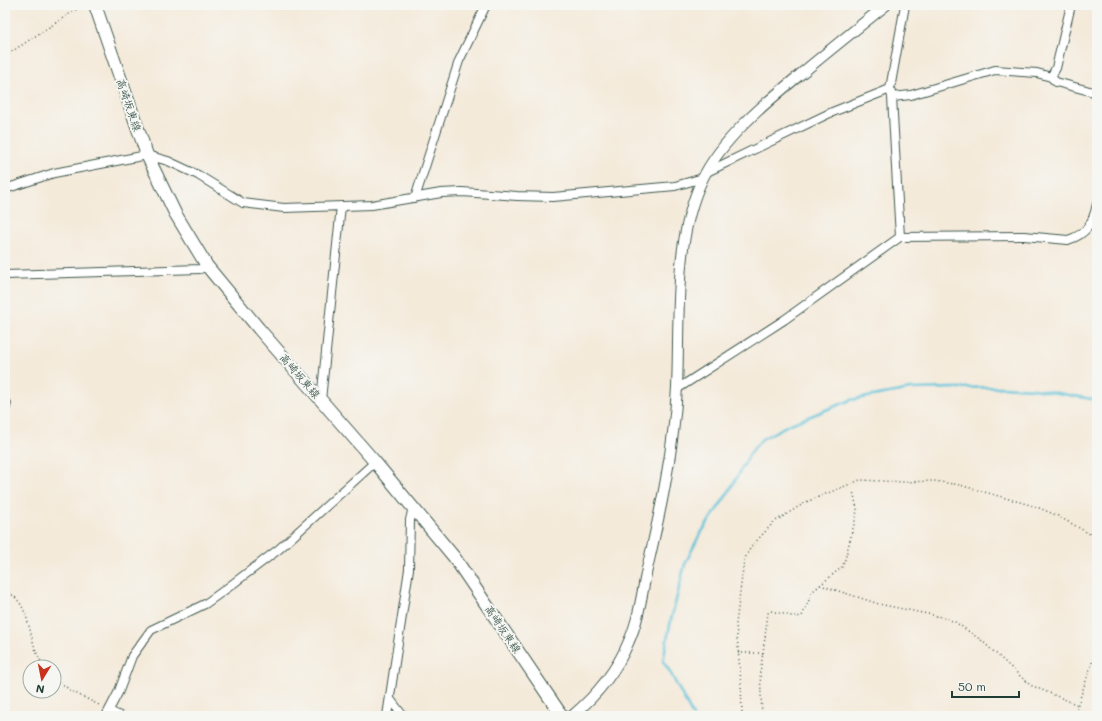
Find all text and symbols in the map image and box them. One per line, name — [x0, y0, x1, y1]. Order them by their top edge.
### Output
street label: 高崎坂東線 — [113, 76, 146, 133]
street label: 高崎坂東線 — [277, 350, 324, 401]
street label: 高崎坂東線 — [482, 602, 525, 656]
north arrow — [22, 659, 62, 699]
scale bar — [952, 673, 1019, 699]
text: 50 m — [958, 678, 986, 694]
text: N — [35, 681, 46, 697]

